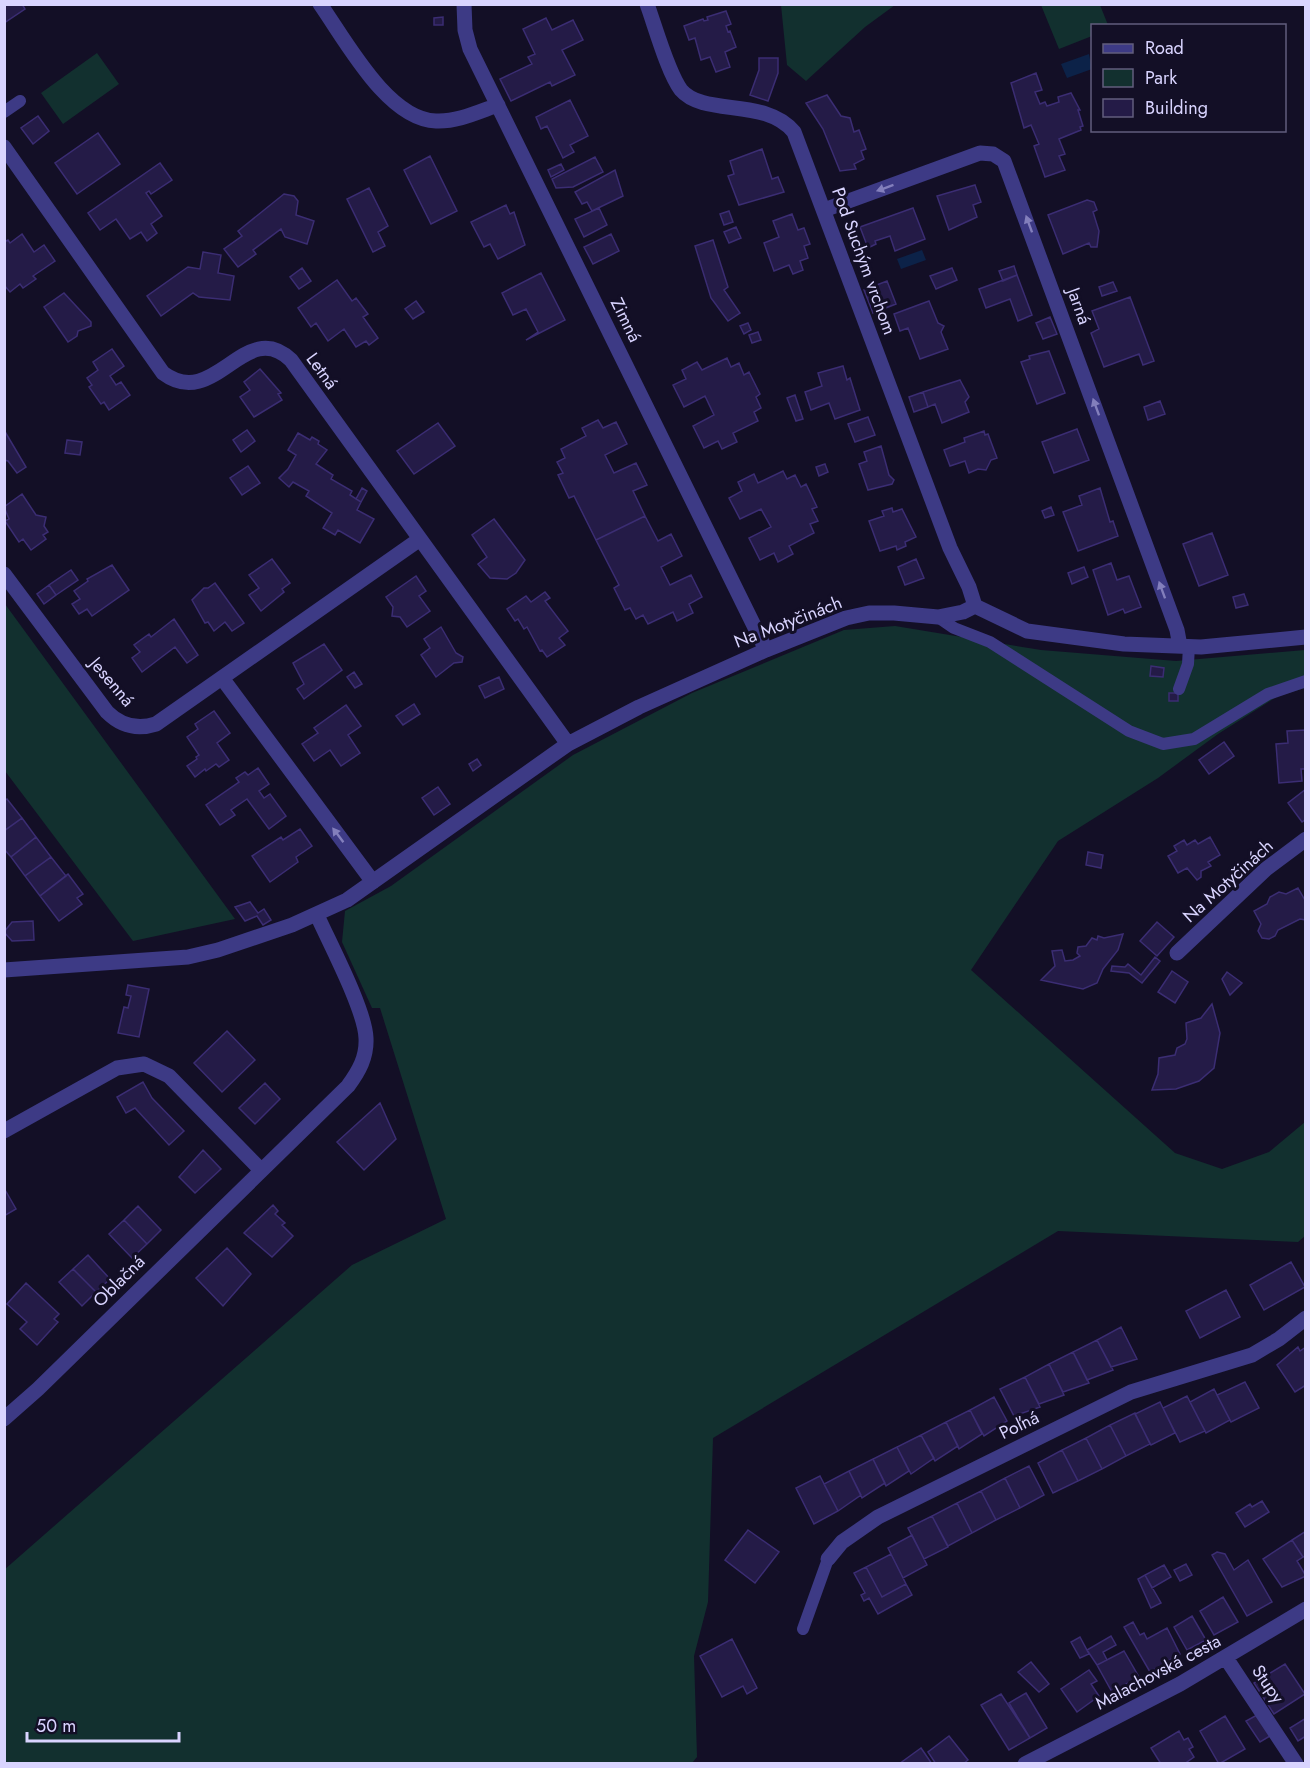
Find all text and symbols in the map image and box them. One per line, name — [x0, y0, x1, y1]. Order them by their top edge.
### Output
legend — [1091, 24, 1286, 132]
text: Road — [1145, 35, 1184, 61]
text: Park — [1145, 65, 1177, 91]
text: Building — [1145, 95, 1208, 121]
one-way arrow — [875, 183, 893, 193]
street label: Pod Suchým vrchom — [825, 184, 903, 338]
one-way arrow — [1023, 215, 1033, 233]
street label: Jarná — [1060, 282, 1098, 328]
street label: Zimná — [604, 293, 648, 347]
street label: Letná — [300, 347, 344, 395]
one-way arrow — [1090, 398, 1100, 416]
one-way arrow — [1157, 581, 1167, 599]
street label: Na Motyčinách — [730, 589, 846, 655]
street label: Jesenná — [82, 650, 141, 712]
one-way arrow — [332, 827, 344, 843]
street label: Na Motyčinách — [1177, 833, 1279, 929]
street label: Oblačná — [87, 1249, 151, 1313]
street label: Poľná — [995, 1404, 1043, 1446]
street label: Malachovská cesta — [1091, 1628, 1225, 1716]
street label: Stupy — [1245, 1660, 1291, 1709]
scale bar — [27, 1705, 178, 1743]
text: 50 m — [36, 1713, 76, 1739]

